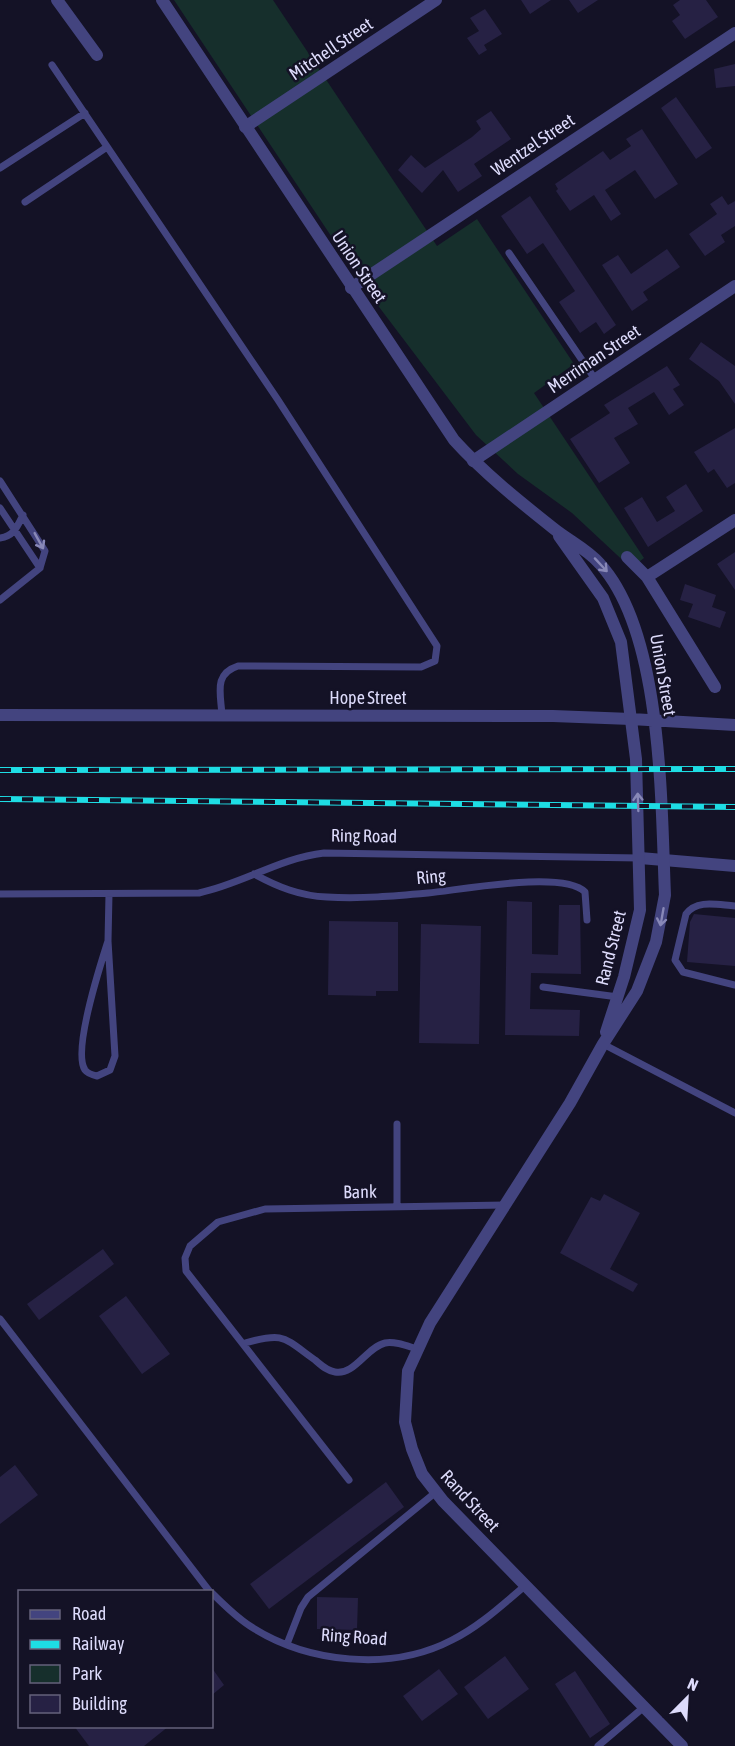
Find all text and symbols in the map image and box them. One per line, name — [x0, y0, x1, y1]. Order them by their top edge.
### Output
street label: Mitchell Street — [285, 13, 376, 84]
street label: Wentzel Street — [487, 109, 578, 180]
street label: Union Street — [328, 227, 391, 307]
street label: Merriman Street — [543, 320, 644, 397]
one-way arrow — [33, 532, 45, 549]
one-way arrow — [594, 558, 608, 573]
street label: Union Street — [646, 632, 681, 717]
street label: Hope Street — [329, 687, 407, 708]
one-way arrow — [632, 793, 643, 812]
street label: Ring Road — [331, 824, 397, 847]
street label: Ring — [415, 865, 447, 888]
one-way arrow — [656, 906, 667, 926]
street label: Rand Street — [591, 908, 630, 988]
street label: Bank — [343, 1181, 377, 1202]
street label: Rand Street — [437, 1465, 504, 1536]
legend — [18, 1590, 213, 1728]
text: Road — [72, 1603, 106, 1624]
street label: Ring Road — [320, 1624, 388, 1649]
text: Railway — [72, 1633, 124, 1654]
text: Park — [72, 1663, 102, 1684]
north arrow — [657, 1668, 717, 1728]
text: N — [685, 1674, 701, 1694]
text: Building — [72, 1693, 127, 1714]

